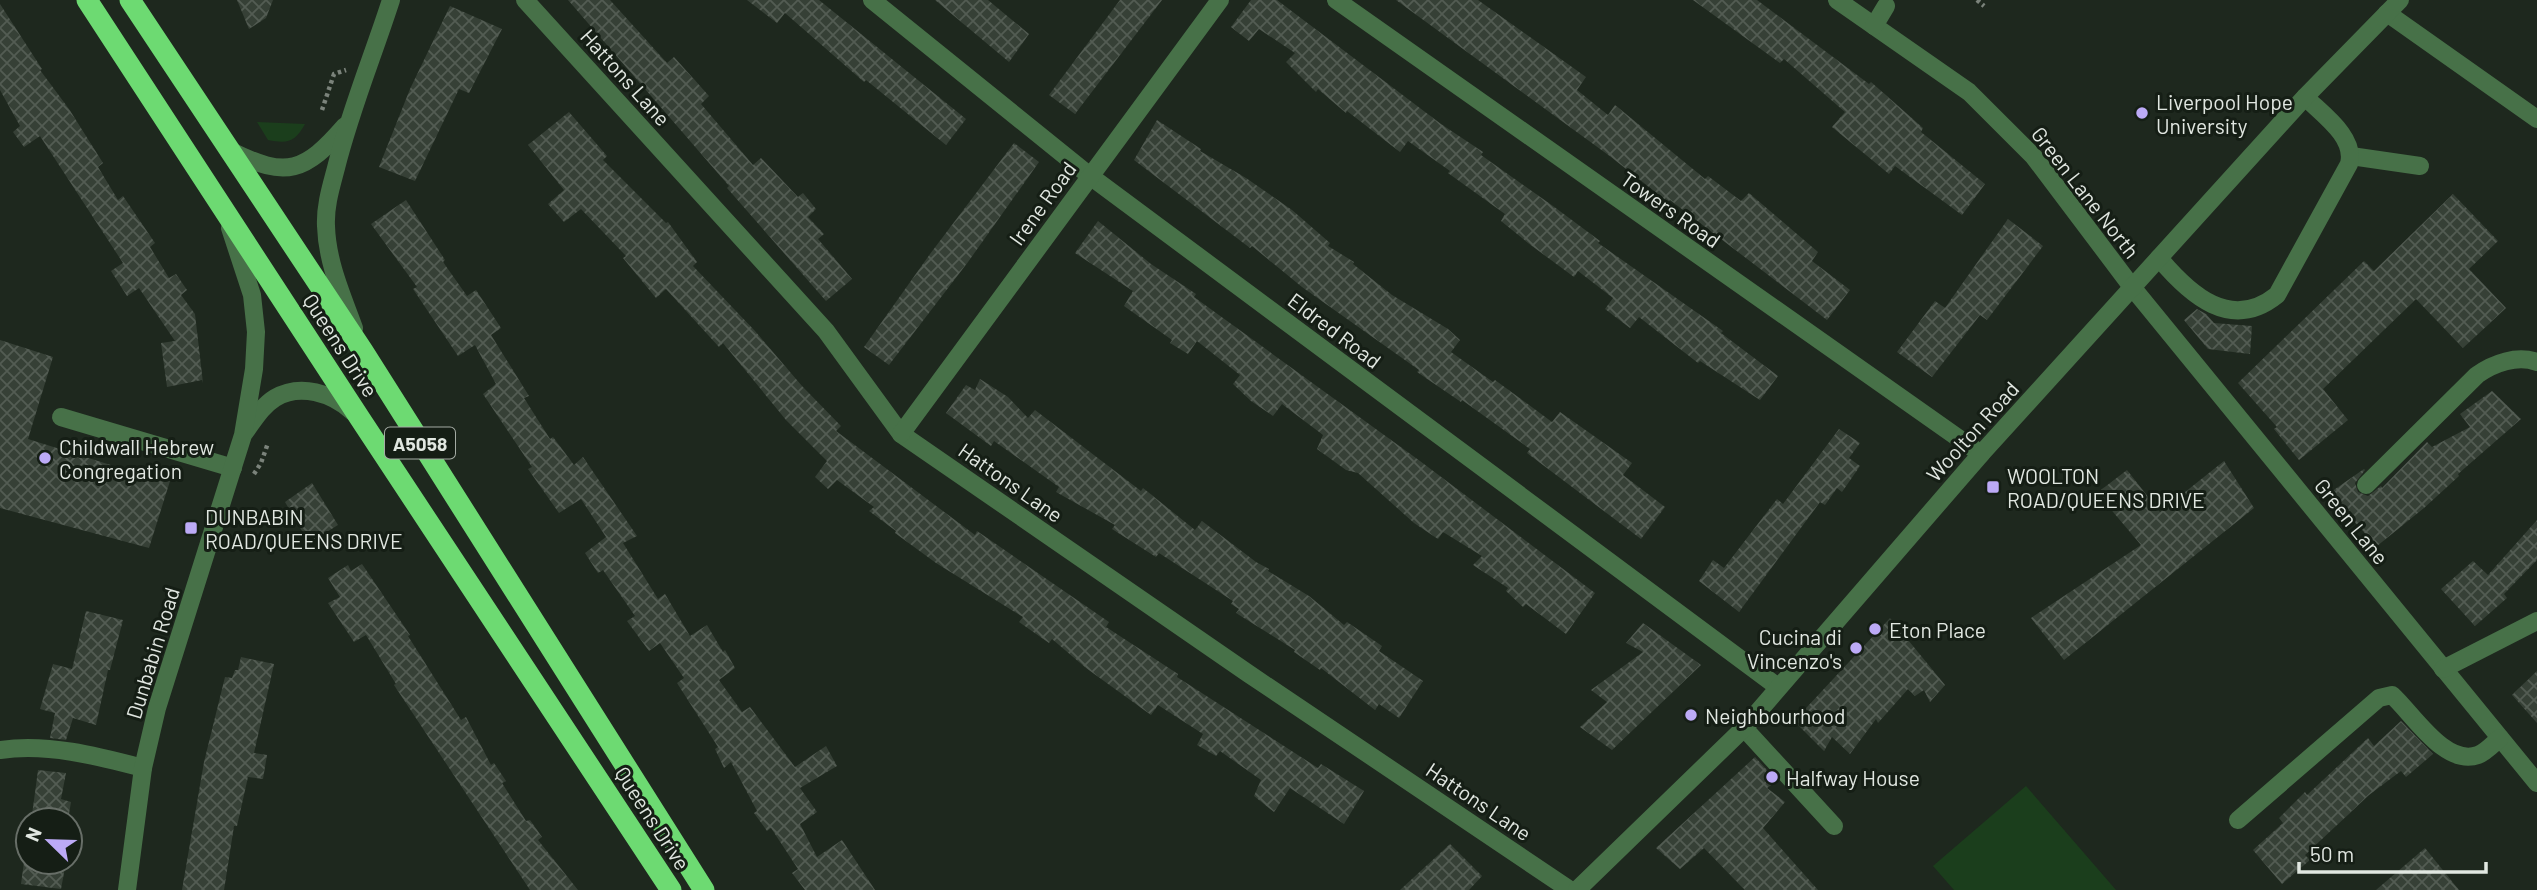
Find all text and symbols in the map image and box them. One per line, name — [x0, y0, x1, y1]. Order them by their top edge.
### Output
street label: Hattons Lane — [576, 24, 676, 130]
place label: Liverpool Hope University — [2156, 89, 2293, 138]
marker: Liverpool Hope University — [2134, 105, 2150, 121]
street label: Green Lane North — [2027, 121, 2145, 263]
street label: Irene Road — [1003, 156, 1081, 250]
street label: Towers Road — [1616, 166, 1726, 252]
street label: Eldred Road — [1284, 287, 1386, 373]
street label: Queens Drive — [298, 289, 384, 401]
street label: Woolton Road — [1921, 376, 2023, 486]
road number: A5058 — [385, 428, 455, 458]
place label: Childwall Hebrew Congregation — [59, 434, 214, 483]
street label: Hattons Lane — [954, 437, 1068, 527]
marker: Childwall Hebrew Congregation — [37, 450, 53, 466]
place label: WOOLTON ROAD/QUEENS DRIVE — [2007, 463, 2205, 512]
street label: Green Lane — [2310, 473, 2394, 569]
marker: WOOLTON ROAD/QUEENS DRIVE — [1985, 479, 2001, 495]
place label: DUNBABIN ROAD/QUEENS DRIVE — [205, 504, 403, 553]
marker: DUNBABIN ROAD/QUEENS DRIVE — [183, 520, 199, 536]
street label: Dunbabin Road — [120, 584, 184, 722]
place label: Eton Place — [1889, 617, 1986, 642]
marker: Eton Place — [1867, 621, 1883, 637]
place label: Cucina di Vincenzo's — [1747, 624, 1842, 673]
marker: Cucina di Vincenzo's — [1848, 640, 1864, 656]
place label: Neighbourhood — [1705, 703, 1845, 728]
marker: Neighbourhood — [1683, 707, 1699, 723]
street label: Hattons Lane — [1422, 757, 1536, 845]
street label: Queens Drive — [610, 762, 696, 874]
place label: Halfway House — [1786, 765, 1920, 790]
marker: Halfway House — [1764, 769, 1780, 785]
north arrow — [14, 806, 84, 876]
text: N — [20, 824, 46, 844]
scale bar — [2299, 830, 2486, 874]
text: 50 m — [2310, 841, 2354, 866]

